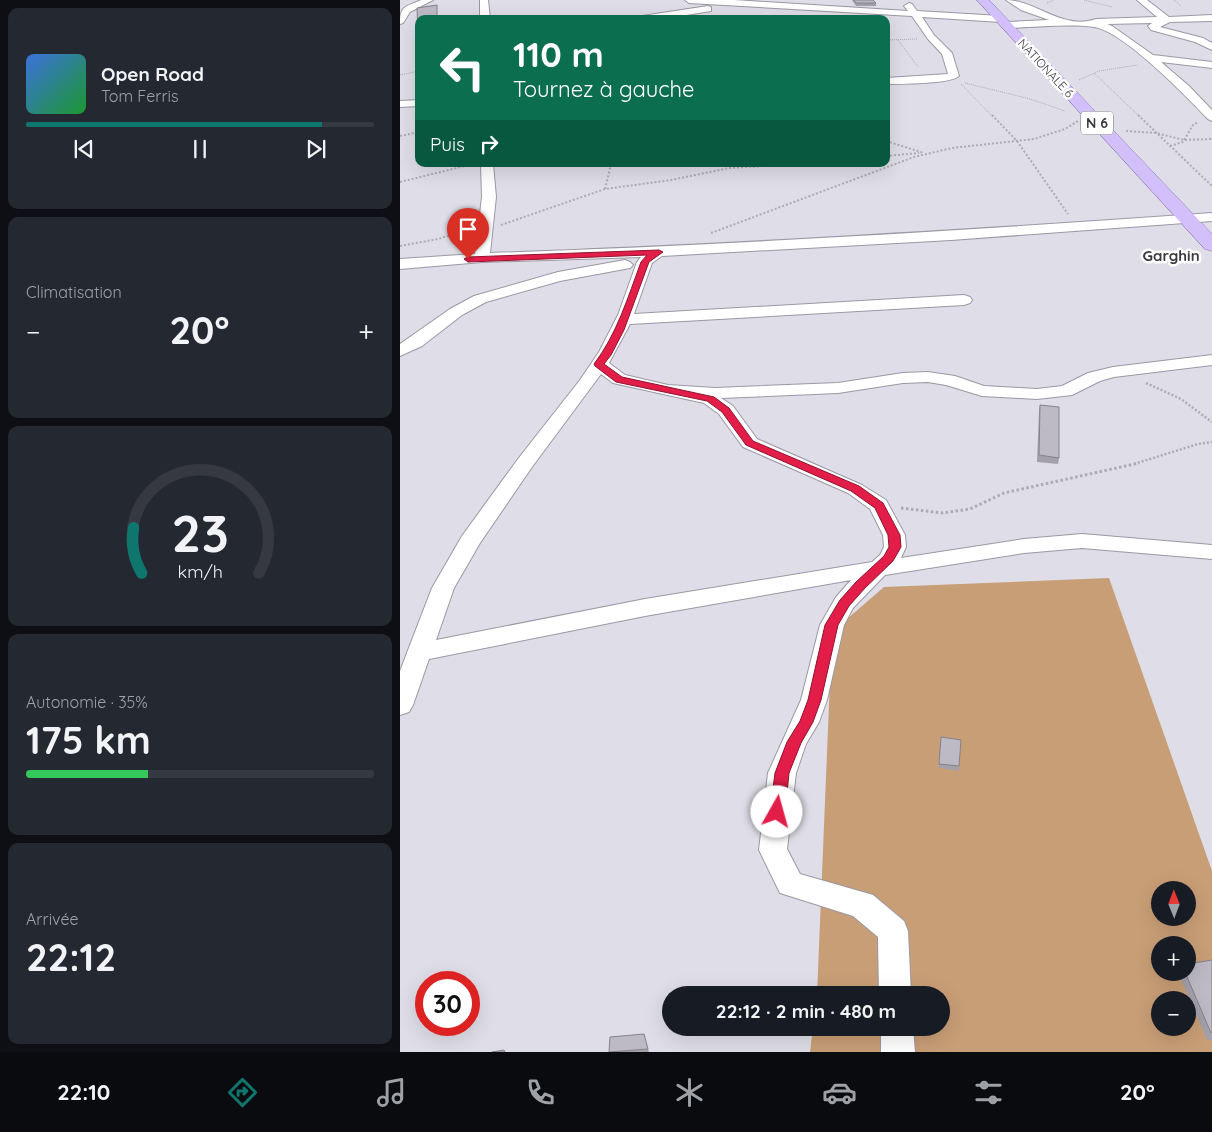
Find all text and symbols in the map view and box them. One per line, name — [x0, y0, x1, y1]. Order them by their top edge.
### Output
text: 110 m — [513, 32, 604, 76]
icon: left — [430, 35, 495, 100]
street label: NATIONALE 6 — [1015, 36, 1077, 101]
text: Open Road — [101, 62, 204, 86]
text: Tournez à gauche — [513, 75, 695, 103]
text: Tom Ferris — [101, 86, 178, 106]
road number: N 6 — [1081, 112, 1113, 134]
icon: right — [475, 130, 503, 158]
text: Puis — [430, 132, 465, 156]
icon: previous — [70, 135, 98, 163]
icon: pause — [186, 135, 214, 163]
icon: next — [302, 135, 330, 163]
pin — [447, 208, 489, 259]
icon: arrive — [454, 215, 482, 243]
district label: Garghin — [1142, 246, 1200, 265]
text: Climatisation — [26, 282, 122, 302]
text: 20° — [169, 306, 229, 354]
text: − — [26, 314, 41, 349]
text: + — [358, 314, 374, 349]
text: 23 — [171, 500, 229, 565]
text: km/h — [177, 560, 223, 582]
text: Autonomie · 35% — [26, 692, 148, 712]
text: 175 km — [26, 716, 151, 764]
position arrow — [750, 785, 802, 837]
north arrow — [1151, 881, 1196, 926]
map controls — [1151, 881, 1196, 1036]
text: Arrivée — [26, 909, 79, 929]
text: 22:12 — [26, 933, 116, 981]
button: + — [1151, 936, 1196, 981]
speed limit sign: 30 — [415, 971, 480, 1036]
button: − — [1151, 991, 1196, 1036]
text: 22:12 · 2 min · 480 m — [716, 999, 896, 1023]
icon: directions — [225, 1075, 260, 1110]
icon: music — [374, 1075, 409, 1110]
icon: phone — [523, 1075, 558, 1110]
icon: climate — [672, 1075, 707, 1110]
icon: car — [822, 1075, 857, 1110]
icon: filters — [971, 1075, 1006, 1110]
text: 22:10 — [57, 1078, 110, 1106]
text: 20° — [1120, 1078, 1155, 1106]

